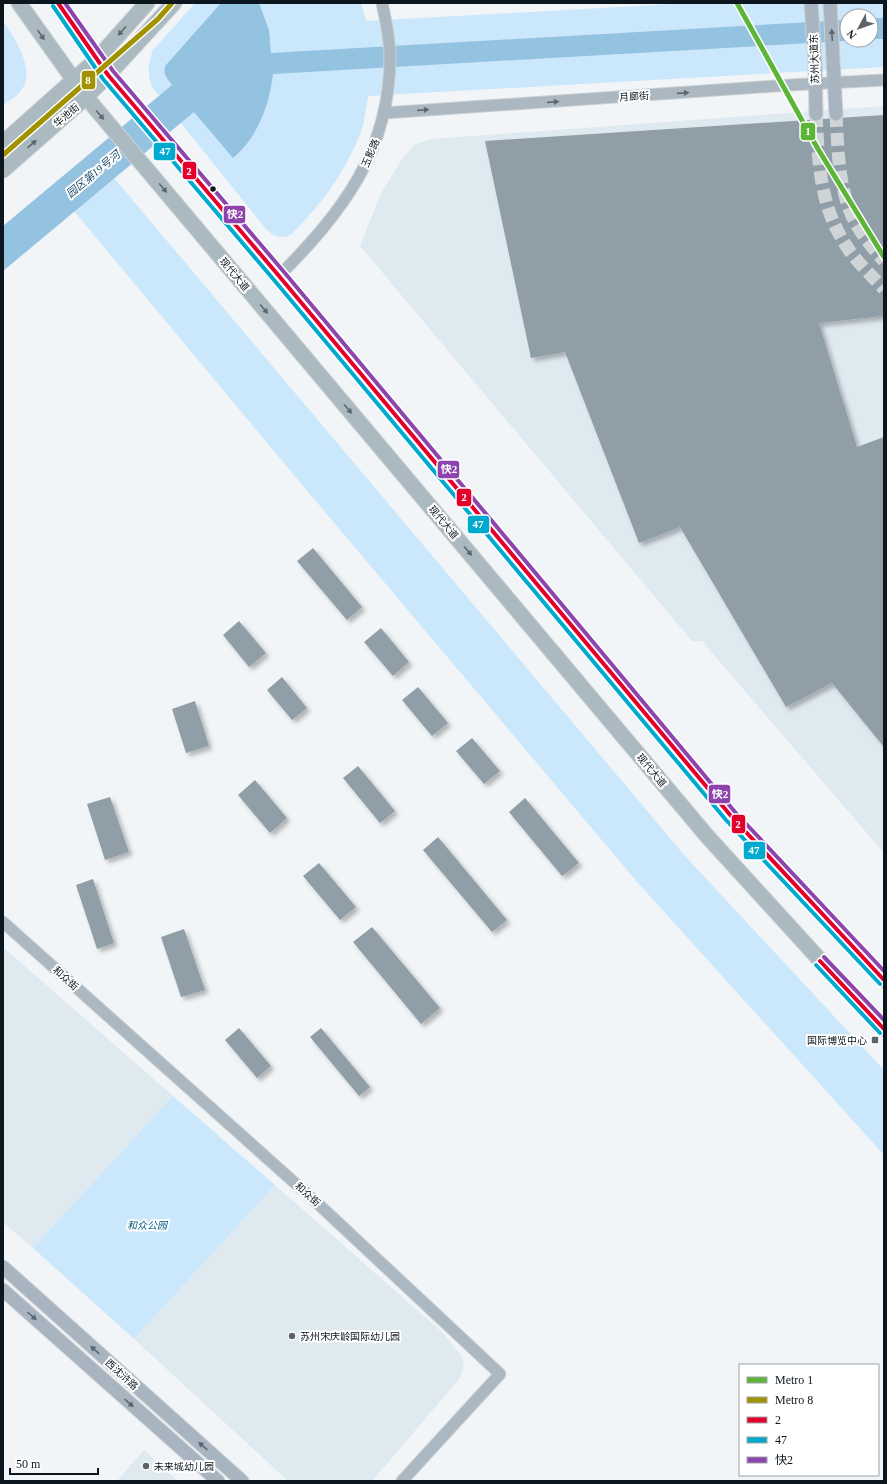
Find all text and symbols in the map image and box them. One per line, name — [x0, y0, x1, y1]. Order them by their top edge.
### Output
north arrow — [839, 8, 879, 48]
one-way arrow — [118, 26, 127, 36]
text: N — [844, 28, 859, 41]
one-way arrow — [828, 29, 835, 41]
one-way arrow — [37, 30, 45, 40]
street label: 苏州大道东 — [808, 34, 821, 84]
line badge: 8 — [81, 70, 96, 90]
text: 8 — [85, 74, 91, 86]
one-way arrow — [677, 89, 689, 96]
street label: 月廊街 — [619, 90, 649, 103]
one-way arrow — [547, 98, 559, 105]
street label: 华池街 — [51, 101, 81, 129]
one-way arrow — [417, 107, 429, 114]
one-way arrow — [96, 109, 105, 120]
line badge: 1 — [800, 122, 816, 141]
text: 1 — [805, 125, 811, 137]
street label: 玉影路 — [360, 137, 381, 169]
one-way arrow — [27, 140, 38, 149]
line badge: 47 — [153, 142, 176, 161]
text: 47 — [160, 145, 171, 157]
water label: 园区第19号河 — [64, 147, 124, 200]
line badge: 2 — [182, 161, 197, 180]
text: 2 — [186, 165, 192, 177]
one-way arrow — [158, 183, 167, 194]
unlabelled marker — [208, 184, 218, 194]
line badge: 快2 — [223, 205, 246, 224]
text: 快2 — [227, 208, 244, 220]
street label: 现代大道 — [218, 255, 252, 293]
one-way arrow — [260, 304, 269, 314]
one-way arrow — [343, 403, 352, 414]
line badge: 快2 — [437, 460, 460, 479]
text: 快2 — [441, 463, 458, 475]
line badge: 2 — [456, 488, 472, 507]
text: 2 — [461, 491, 467, 503]
street label: 现代大道 — [427, 503, 461, 541]
line badge: 47 — [467, 515, 490, 534]
text: 47 — [473, 518, 484, 530]
one-way arrow — [463, 546, 472, 556]
street label: 现代大道 — [635, 751, 669, 789]
line badge: 快2 — [708, 784, 731, 804]
text: 快2 — [712, 788, 729, 800]
line badge: 2 — [731, 814, 746, 834]
text: 2 — [735, 818, 741, 830]
line badge: 47 — [743, 841, 766, 860]
text: 47 — [749, 844, 760, 856]
street label: 和众街 — [51, 964, 80, 992]
place label: 国际博览中心 — [807, 1035, 867, 1046]
marker: 国际博览中心 — [870, 1035, 880, 1045]
street label: 和众街 — [293, 1180, 322, 1208]
park label: 和众公园 — [127, 1220, 169, 1231]
one-way arrow — [27, 1311, 37, 1320]
marker: 苏州宋庆龄国际幼儿园 — [287, 1331, 297, 1341]
place label: 苏州宋庆龄国际幼儿园 — [300, 1331, 400, 1342]
one-way arrow — [90, 1345, 101, 1354]
street label: 西沈浒路 — [103, 1357, 140, 1392]
legend — [739, 1364, 879, 1476]
text: Metro 1 — [775, 1373, 813, 1387]
text: Metro 8 — [775, 1393, 813, 1407]
one-way arrow — [123, 1398, 134, 1407]
text: 2 — [775, 1413, 781, 1427]
text: 47 — [775, 1433, 787, 1447]
one-way arrow — [197, 1441, 208, 1450]
scale bar — [10, 1450, 98, 1476]
text: 快2 — [775, 1453, 793, 1467]
text: 50 m — [16, 1457, 41, 1471]
marker: 未来城幼儿园 — [141, 1461, 151, 1471]
place label: 未来城幼儿园 — [154, 1461, 214, 1472]

